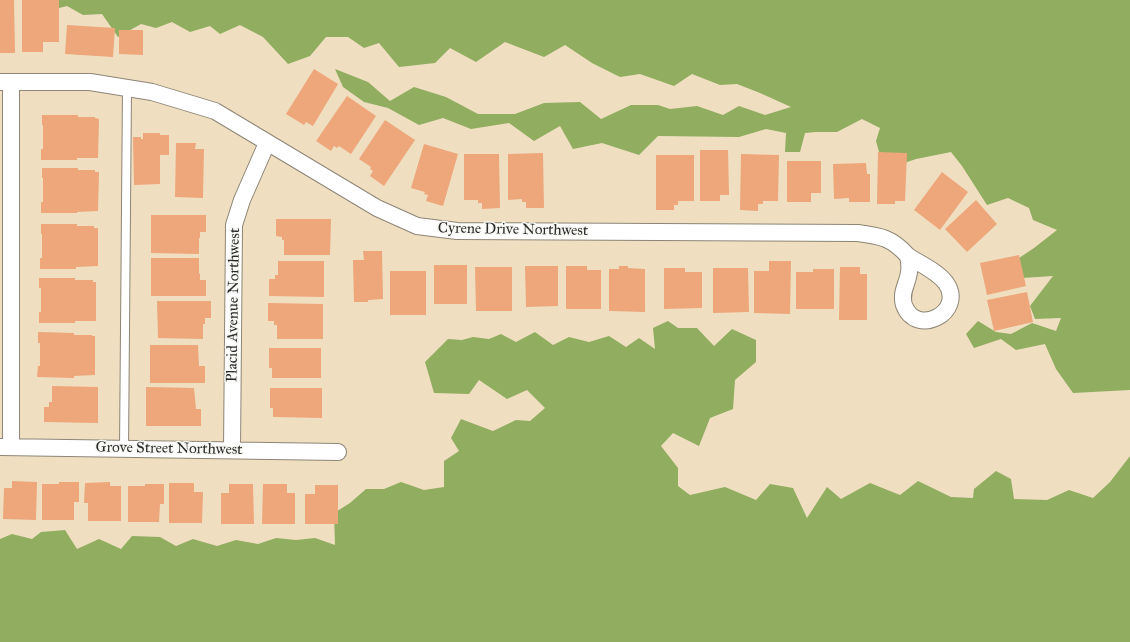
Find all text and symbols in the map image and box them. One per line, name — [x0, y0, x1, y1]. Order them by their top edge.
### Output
street label: Cyrene Drive Northwest — [438, 220, 588, 240]
street label: Placid Avenue Northwest — [224, 228, 244, 382]
street label: Grove Street Northwest — [95, 439, 243, 459]

